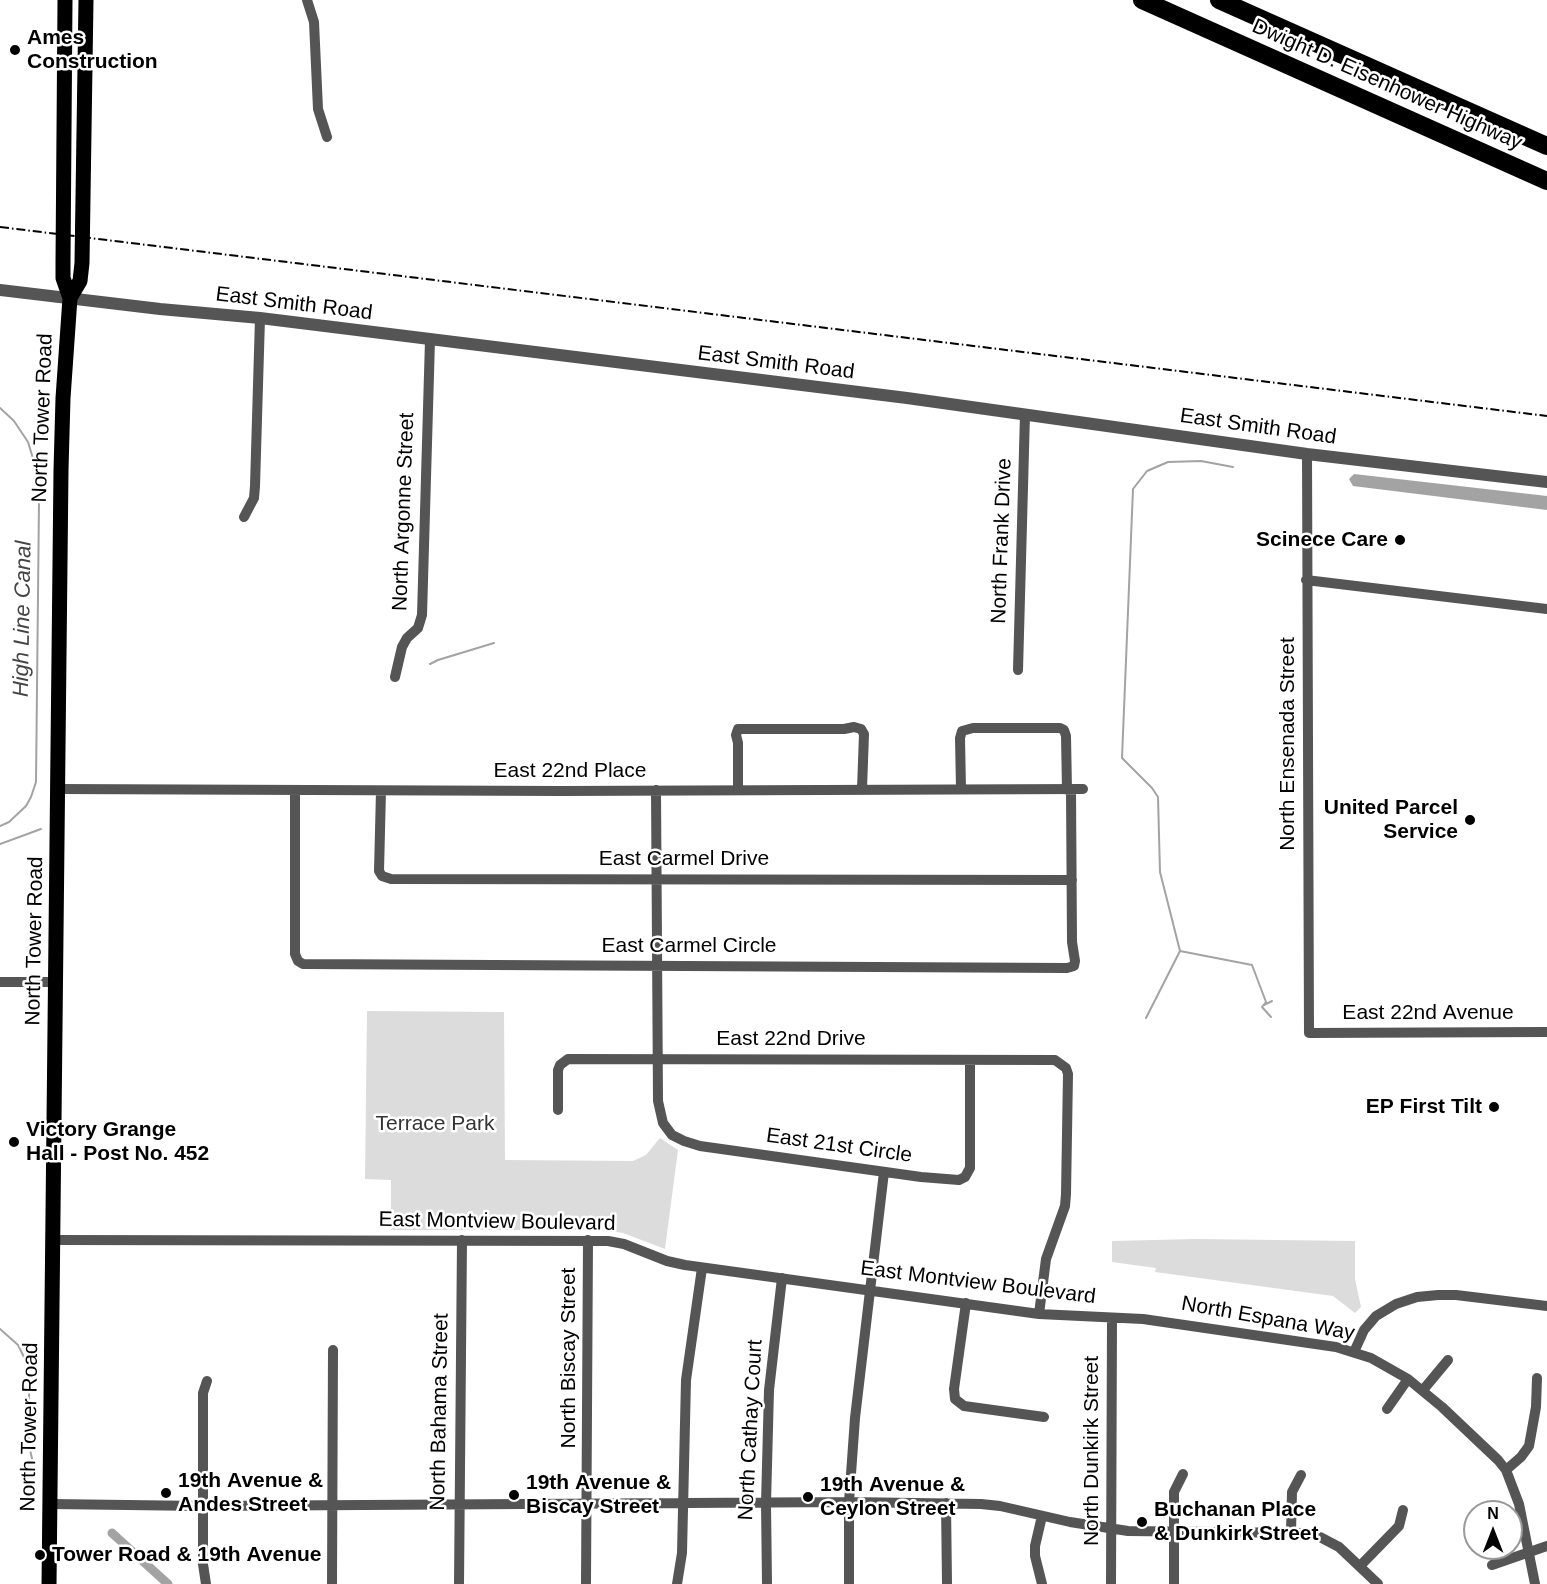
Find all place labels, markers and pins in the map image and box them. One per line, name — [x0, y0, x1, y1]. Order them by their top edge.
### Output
place label: Ames Construction — [27, 25, 158, 75]
marker: Ames Construction — [8, 43, 22, 57]
place label: Scinece Care — [1256, 527, 1388, 553]
marker: Scinece Care — [1393, 533, 1407, 547]
place label: United Parcel Service — [1324, 795, 1458, 845]
marker: United Parcel Service — [1463, 813, 1477, 827]
place label: EP First Tilt — [1366, 1094, 1482, 1120]
marker: EP First Tilt — [1487, 1100, 1501, 1114]
place label: Victory Grange Hall - Post No. 452 — [26, 1117, 209, 1167]
marker: Victory Grange Hall - Post No. 452 — [7, 1135, 21, 1149]
place label: 19th Avenue & Andes Street — [178, 1468, 323, 1518]
place label: 19th Avenue & Biscay Street — [526, 1470, 671, 1520]
place label: 19th Avenue & Ceylon Street — [820, 1472, 965, 1522]
marker: 19th Avenue & Andes Street — [159, 1486, 173, 1500]
marker: 19th Avenue & Biscay Street — [507, 1488, 521, 1502]
marker: 19th Avenue & Ceylon Street — [801, 1490, 815, 1504]
place label: Buchanan Place & Dunkirk Street — [1154, 1497, 1319, 1547]
marker: Buchanan Place & Dunkirk Street — [1135, 1515, 1149, 1529]
place label: Tower Road & 19th Avenue — [52, 1542, 322, 1568]
marker: Tower Road & 19th Avenue — [33, 1548, 47, 1562]

